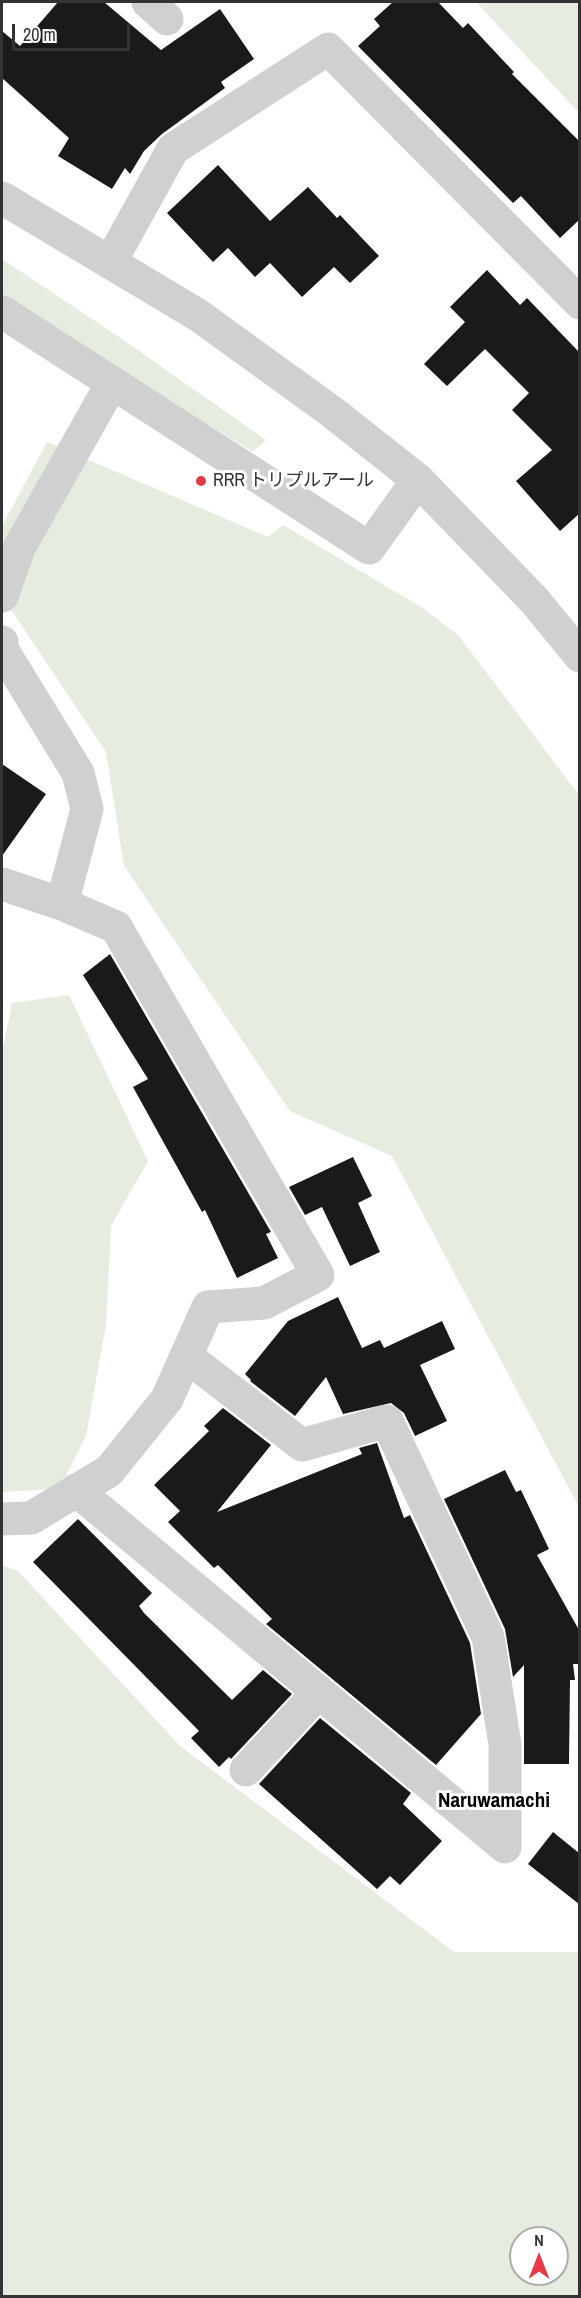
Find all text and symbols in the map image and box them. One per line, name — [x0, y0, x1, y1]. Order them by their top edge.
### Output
scale bar — [15, 12, 134, 50]
text: 20 m — [23, 22, 56, 47]
place label: RRR トリプルアール — [213, 470, 374, 492]
marker: RRR トリプルアール — [194, 474, 208, 488]
district label: Naruwamachi — [438, 1788, 550, 1814]
north arrow — [509, 2226, 569, 2286]
text: N — [534, 2229, 544, 2251]

